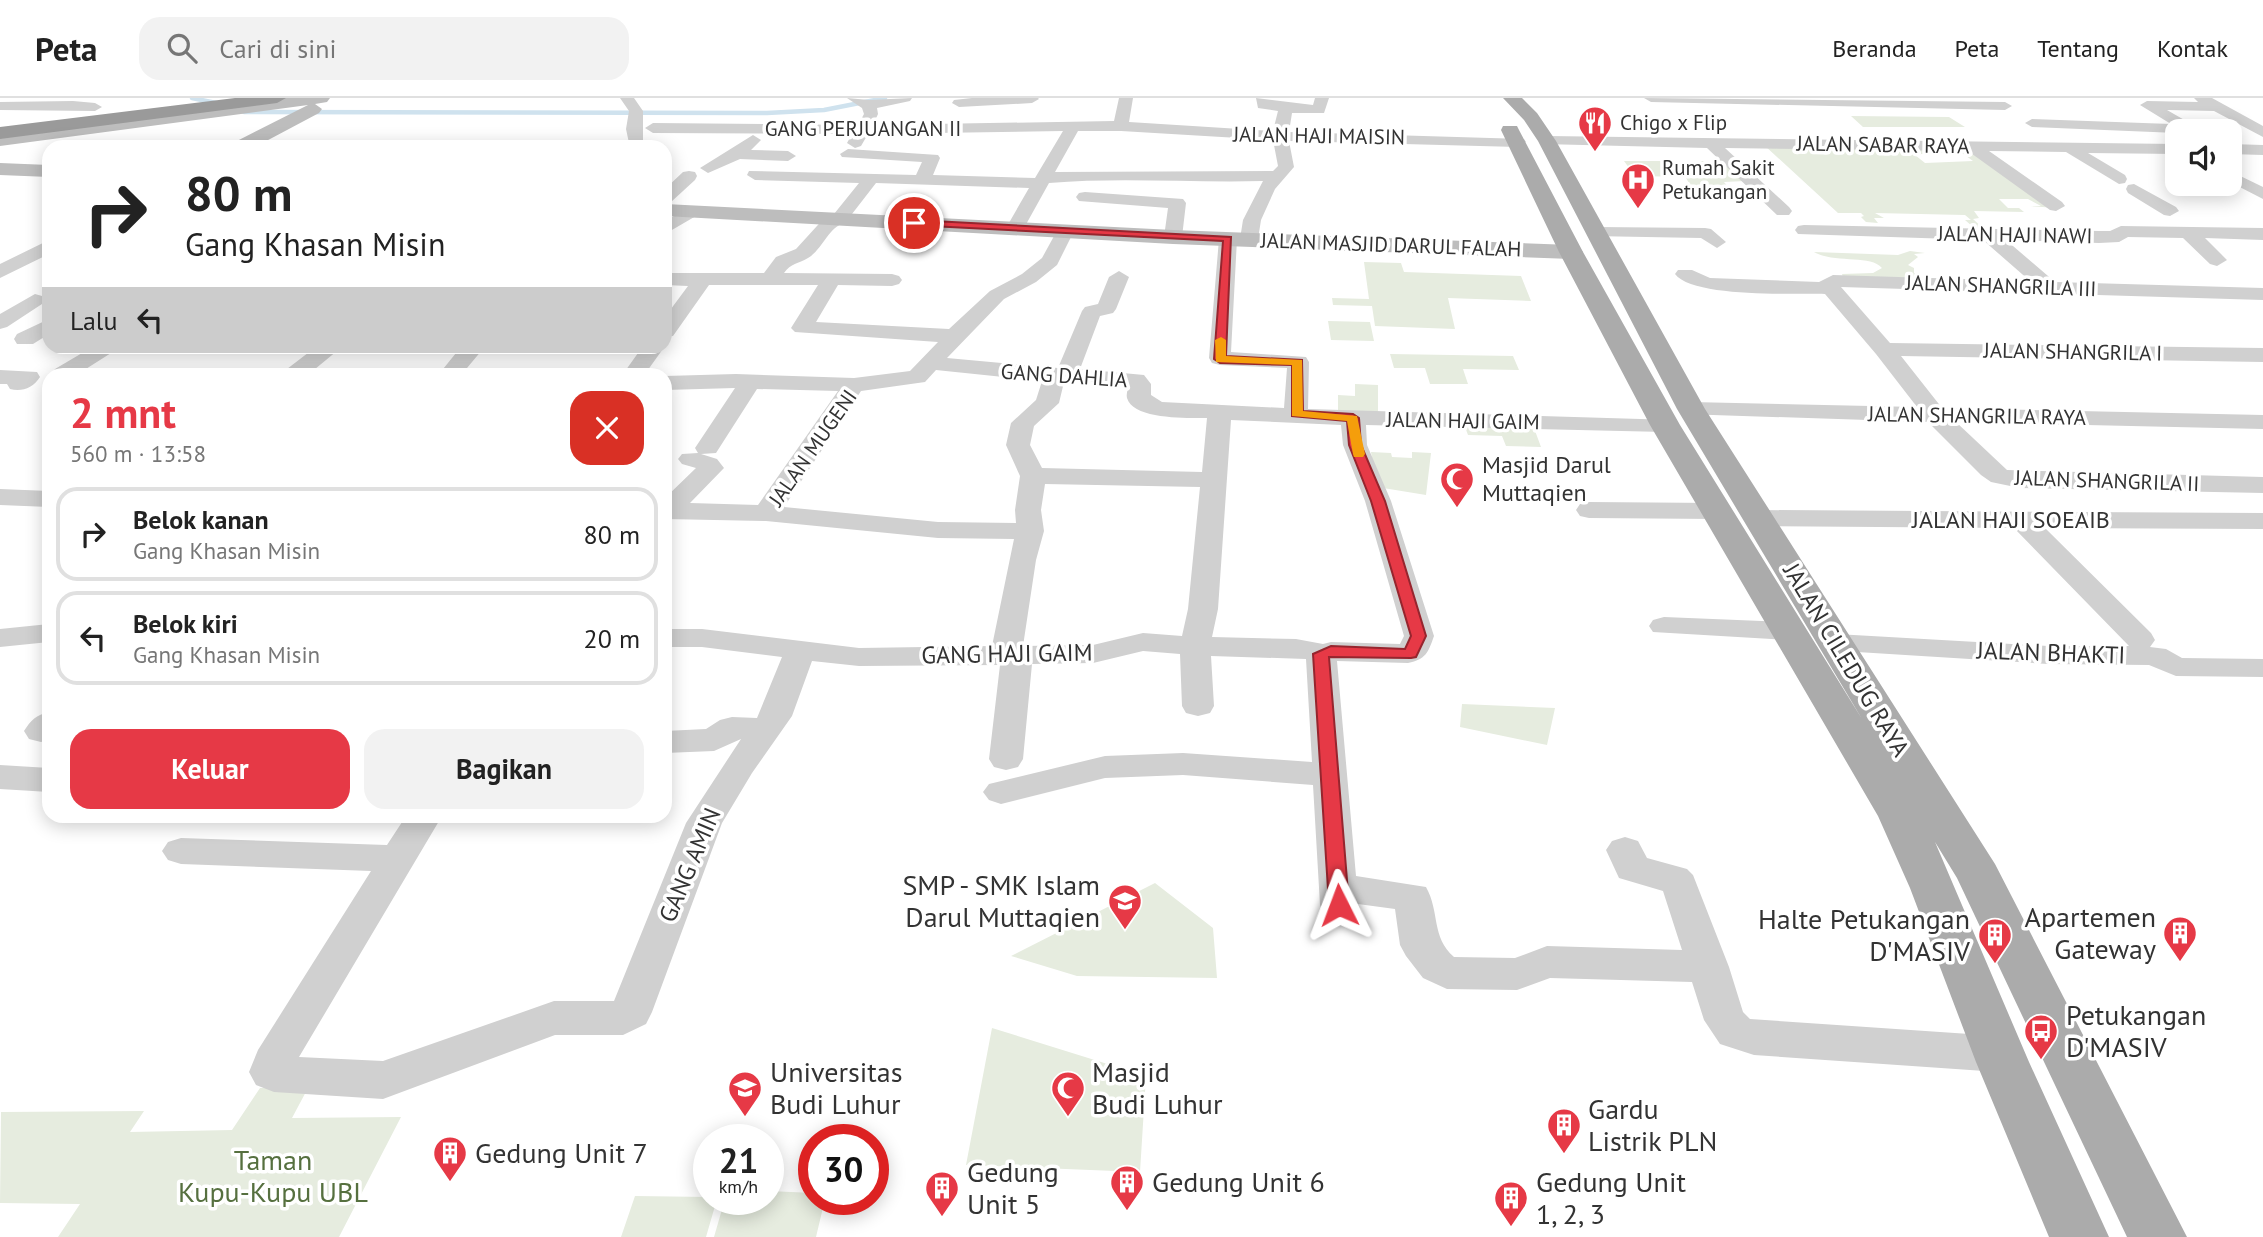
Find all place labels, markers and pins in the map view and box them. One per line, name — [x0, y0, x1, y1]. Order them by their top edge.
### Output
restaurant icon: Chigo x Flip — [1576, 104, 1614, 153]
place label: Chigo x Flip — [1620, 109, 1727, 136]
place label: Rumah Sakit Petukangan — [1662, 154, 1775, 205]
hospital icon: Rumah Sakit Petukangan — [1619, 161, 1657, 210]
pin — [884, 193, 944, 253]
place label: Masjid Darul Muttaqien — [1482, 449, 1611, 508]
mosque icon: Masjid Darul Muttaqien — [1438, 460, 1476, 509]
place label: SMP - SMK Islam Darul Muttaqien — [902, 866, 1100, 935]
school or university icon: SMP - SMK Islam Darul Muttaqien — [1106, 882, 1144, 931]
place label: Apartemen Gateway — [2025, 898, 2156, 967]
place label: Halte Petukangan D'MASIV — [1758, 900, 1970, 969]
building icon: Apartemen Gateway — [2161, 914, 2199, 963]
building icon: Halte Petukangan D'MASIV — [1976, 916, 2014, 965]
place label: Petukangan D'MASIV — [2066, 996, 2206, 1065]
bus stop icon: Petukangan D'MASIV — [2022, 1012, 2060, 1061]
place label: Universitas Budi Luhur — [770, 1053, 902, 1122]
place label: Masjid Budi Luhur — [1092, 1053, 1223, 1122]
school or university icon: Universitas Budi Luhur — [726, 1069, 764, 1118]
mosque icon: Masjid Budi Luhur — [1049, 1069, 1087, 1118]
place label: Gardu Listrik PLN — [1588, 1090, 1717, 1159]
building icon: Gardu Listrik PLN — [1545, 1106, 1583, 1155]
building icon: Gedung Unit 7 — [431, 1134, 469, 1183]
place label: Gedung Unit 7 — [475, 1134, 648, 1171]
place label: Gedung Unit 5 — [967, 1153, 1059, 1222]
building icon: Gedung Unit 6 — [1108, 1163, 1146, 1212]
place label: Gedung Unit 6 — [1152, 1163, 1325, 1200]
place label: Gedung Unit 1, 2, 3 — [1536, 1163, 1686, 1232]
building icon: Gedung Unit 5 — [923, 1169, 961, 1218]
building icon: Gedung Unit 1, 2, 3 — [1492, 1179, 1530, 1228]

